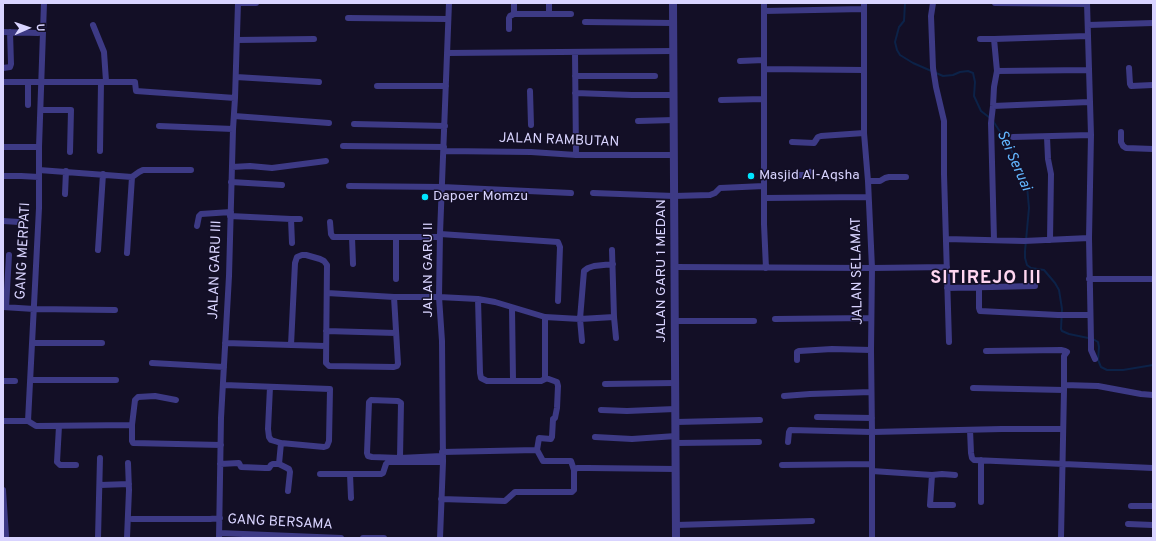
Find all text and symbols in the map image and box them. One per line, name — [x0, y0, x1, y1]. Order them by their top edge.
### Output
north arrow — [8, 8, 48, 48]
text: U — [33, 23, 47, 32]
water label: Sei Seruai — [992, 128, 1034, 194]
street label: JALAN RAMBUTAN — [498, 131, 620, 151]
place label: Masjid Al-Aqsha — [759, 168, 860, 184]
marker: Masjid Al-Aqsha — [746, 171, 756, 181]
place label: Dapoer Momzu — [433, 189, 528, 205]
marker: Dapoer Momzu — [420, 192, 430, 202]
street label: JALAN GARU 1 MEDAN — [654, 199, 670, 343]
street label: GANG MERPATI — [13, 202, 35, 300]
street label: JALAN SELAMAT — [849, 217, 867, 325]
street label: JALAN GARU III — [206, 220, 226, 320]
street label: JALAN GARU II — [421, 222, 437, 318]
district label: SITIREJO III — [930, 268, 1042, 290]
street label: GANG BERSAMA — [227, 512, 333, 534]

